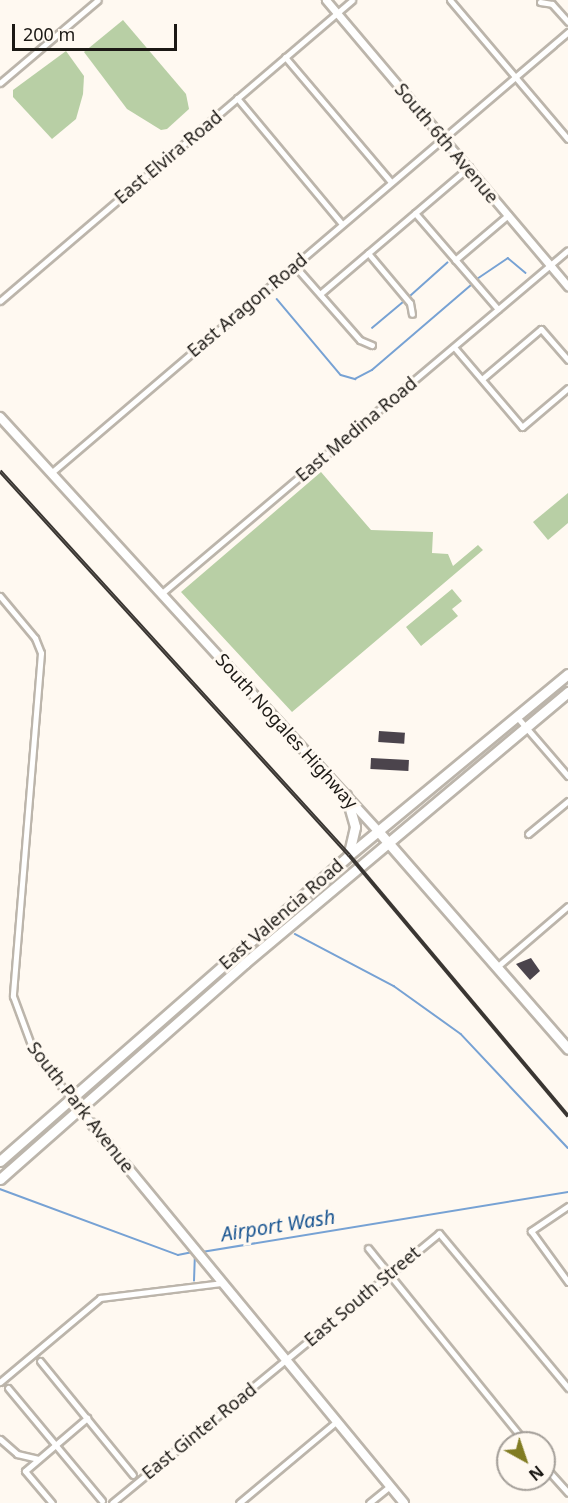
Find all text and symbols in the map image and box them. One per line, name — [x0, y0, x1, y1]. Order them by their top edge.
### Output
scale bar — [15, 12, 180, 50]
text: 200 m — [23, 22, 75, 46]
street label: South 6th Avenue — [391, 79, 503, 207]
street label: East Elvira Road — [110, 106, 226, 208]
street label: East Aragon Road — [183, 249, 311, 361]
street label: East Medina Road — [291, 372, 421, 486]
street label: South Nogales Highway — [212, 649, 362, 813]
street label: East Valencia Road — [214, 854, 348, 974]
street label: South Park Avenue — [23, 1037, 139, 1177]
water label: Airport Wash — [219, 1204, 337, 1246]
street label: East South Street — [300, 1241, 424, 1351]
street label: East Ginter Road — [137, 1378, 261, 1484]
north arrow — [496, 1431, 556, 1491]
text: N — [524, 1461, 548, 1486]

